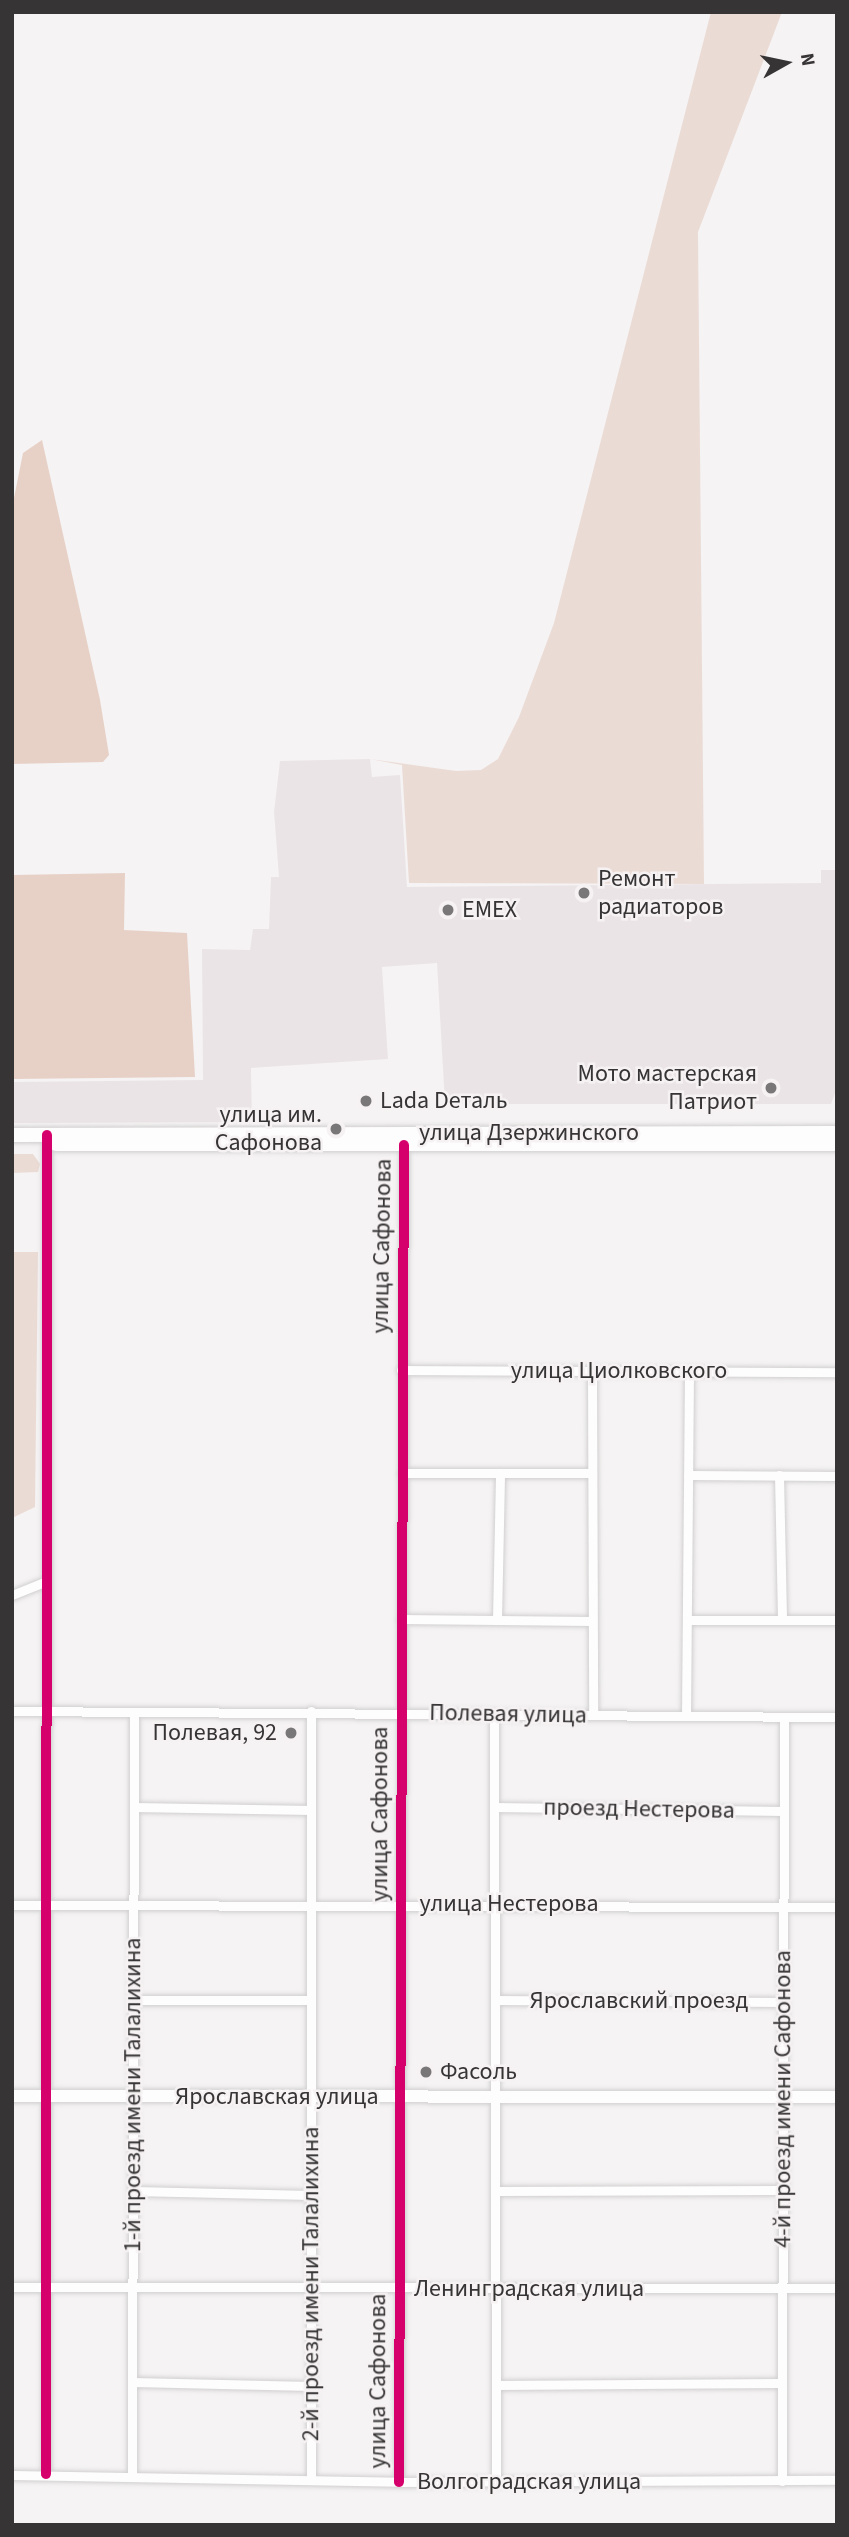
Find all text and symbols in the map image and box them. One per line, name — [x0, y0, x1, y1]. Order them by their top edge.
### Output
north arrow — [751, 28, 821, 98]
text: N — [793, 51, 822, 68]
place label: Ремонт радиаторов — [598, 865, 723, 921]
marker: Ремонт радиаторов — [576, 885, 592, 901]
place label: EMEX — [462, 896, 517, 924]
marker: EMEX — [440, 902, 456, 918]
place label: Мото мастерская Патриот — [577, 1060, 757, 1116]
marker: Мото мастерская Патриот — [763, 1080, 779, 1096]
place label: Lada Dеталь — [380, 1087, 508, 1115]
marker: Lada Dеталь — [358, 1093, 374, 1109]
place label: улица им. Сафонова — [215, 1101, 322, 1157]
street label: улица Дзержинского — [419, 1119, 639, 1147]
marker: улица им. Сафонова — [328, 1121, 344, 1137]
street label: улица Сафонова — [366, 1158, 398, 1334]
street label: улица Циолковского — [511, 1357, 727, 1385]
street label: Полевая улица — [429, 1698, 587, 1730]
place label: Полевая, 92 — [153, 1719, 277, 1747]
marker: Полевая, 92 — [283, 1725, 299, 1741]
street label: улица Сафонова — [366, 1727, 394, 1901]
street label: проезд Нестерова — [543, 1793, 735, 1825]
street label: улица Нестерова — [419, 1890, 599, 1918]
street label: 1-й проезд имени Талалихина — [119, 1938, 147, 2252]
street label: 4-й проезд имени Сафонова — [769, 1950, 797, 2248]
street label: Ярославский проезд — [530, 1987, 748, 2015]
place label: Фасоль — [440, 2058, 517, 2086]
marker: Фасоль — [418, 2064, 434, 2080]
street label: Ярославская улица — [175, 2083, 379, 2111]
street label: 2-й проезд имени Талалихина — [297, 2127, 325, 2441]
street label: Ленинградская улица — [414, 2275, 644, 2303]
street label: улица Сафонова — [364, 2294, 392, 2468]
street label: Волгоградская улица — [417, 2468, 641, 2496]

